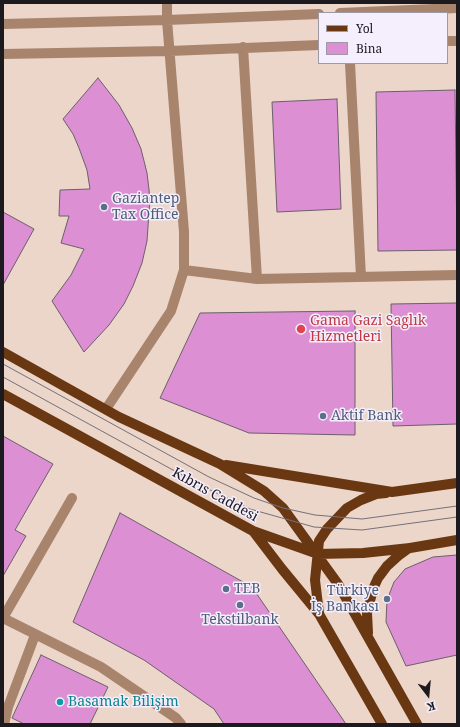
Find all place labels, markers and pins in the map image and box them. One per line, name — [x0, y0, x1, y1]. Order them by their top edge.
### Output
place label: Gaziantep Tax Office — [112, 191, 179, 224]
marker: Gaziantep Tax Office — [99, 202, 109, 212]
place label: Gama Gazi Saglık Hizmetleri — [310, 313, 426, 346]
marker: Gama Gazi Saglık Hizmetleri — [295, 323, 307, 335]
place label: Aktif Bank — [331, 408, 402, 424]
marker: Aktif Bank — [318, 411, 328, 421]
place label: TEB — [234, 581, 260, 597]
place label: Türkiye İş Bankası — [311, 583, 379, 616]
marker: TEB — [221, 584, 231, 594]
marker: Türkiye İş Bankası — [382, 594, 392, 604]
marker: Tekstilbank — [235, 600, 245, 610]
place label: Tekstilbank — [201, 612, 279, 628]
place label: Basamak Bilişim — [68, 694, 179, 710]
marker: Basamak Bilişim — [55, 697, 65, 707]

